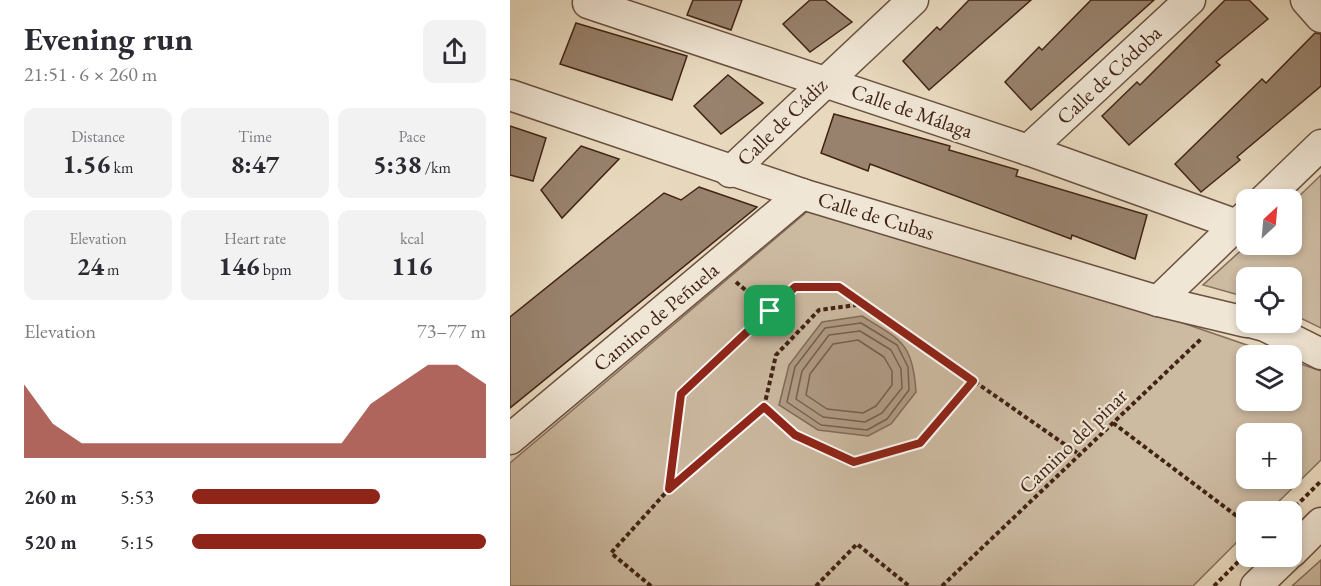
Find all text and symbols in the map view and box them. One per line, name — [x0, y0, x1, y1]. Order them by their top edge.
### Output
text: Evening run — [24, 17, 193, 60]
street label: Calle de Códoba — [1050, 19, 1167, 130]
button: share — [423, 20, 486, 83]
text: 21:51 · 6 × 260 m — [24, 61, 157, 87]
street label: Calle de Cádiz — [731, 72, 833, 172]
street label: Calle de Málaga — [848, 77, 977, 144]
text: Distance — [71, 126, 125, 147]
text: Time — [238, 126, 272, 147]
text: Pace — [399, 126, 425, 147]
text: 1.56 — [63, 147, 110, 181]
text: 8:47 — [231, 147, 279, 181]
text: 5:38 — [373, 147, 422, 181]
text: km — [110, 157, 133, 178]
text: /km — [422, 157, 451, 178]
street label: Calle de Cubas — [815, 185, 938, 246]
north arrow — [1236, 189, 1302, 255]
map controls — [1236, 189, 1302, 567]
text: Elevation — [69, 228, 127, 249]
text: Heart rate — [224, 228, 286, 249]
text: kcal — [400, 228, 424, 249]
text: 24 — [76, 249, 104, 283]
text: 146 — [218, 249, 260, 283]
text: 116 — [391, 249, 433, 283]
street label: Camino de Peñuela — [587, 256, 725, 377]
text: m — [104, 259, 120, 280]
text: bpm — [260, 259, 292, 280]
button: locate — [1236, 267, 1302, 333]
pin — [744, 285, 795, 336]
icon: arrive — [753, 294, 786, 327]
text: Elevation — [24, 318, 96, 344]
text: 73–77 m — [417, 318, 486, 344]
button: layers — [1236, 345, 1302, 411]
street label: Camino del pinar — [1013, 382, 1133, 499]
button: + — [1236, 423, 1302, 489]
text: 260 m — [24, 484, 77, 510]
text: 5:53 — [120, 484, 154, 510]
button: − — [1236, 501, 1302, 567]
text: 520 m — [24, 529, 77, 555]
text: 5:15 — [120, 529, 154, 555]

